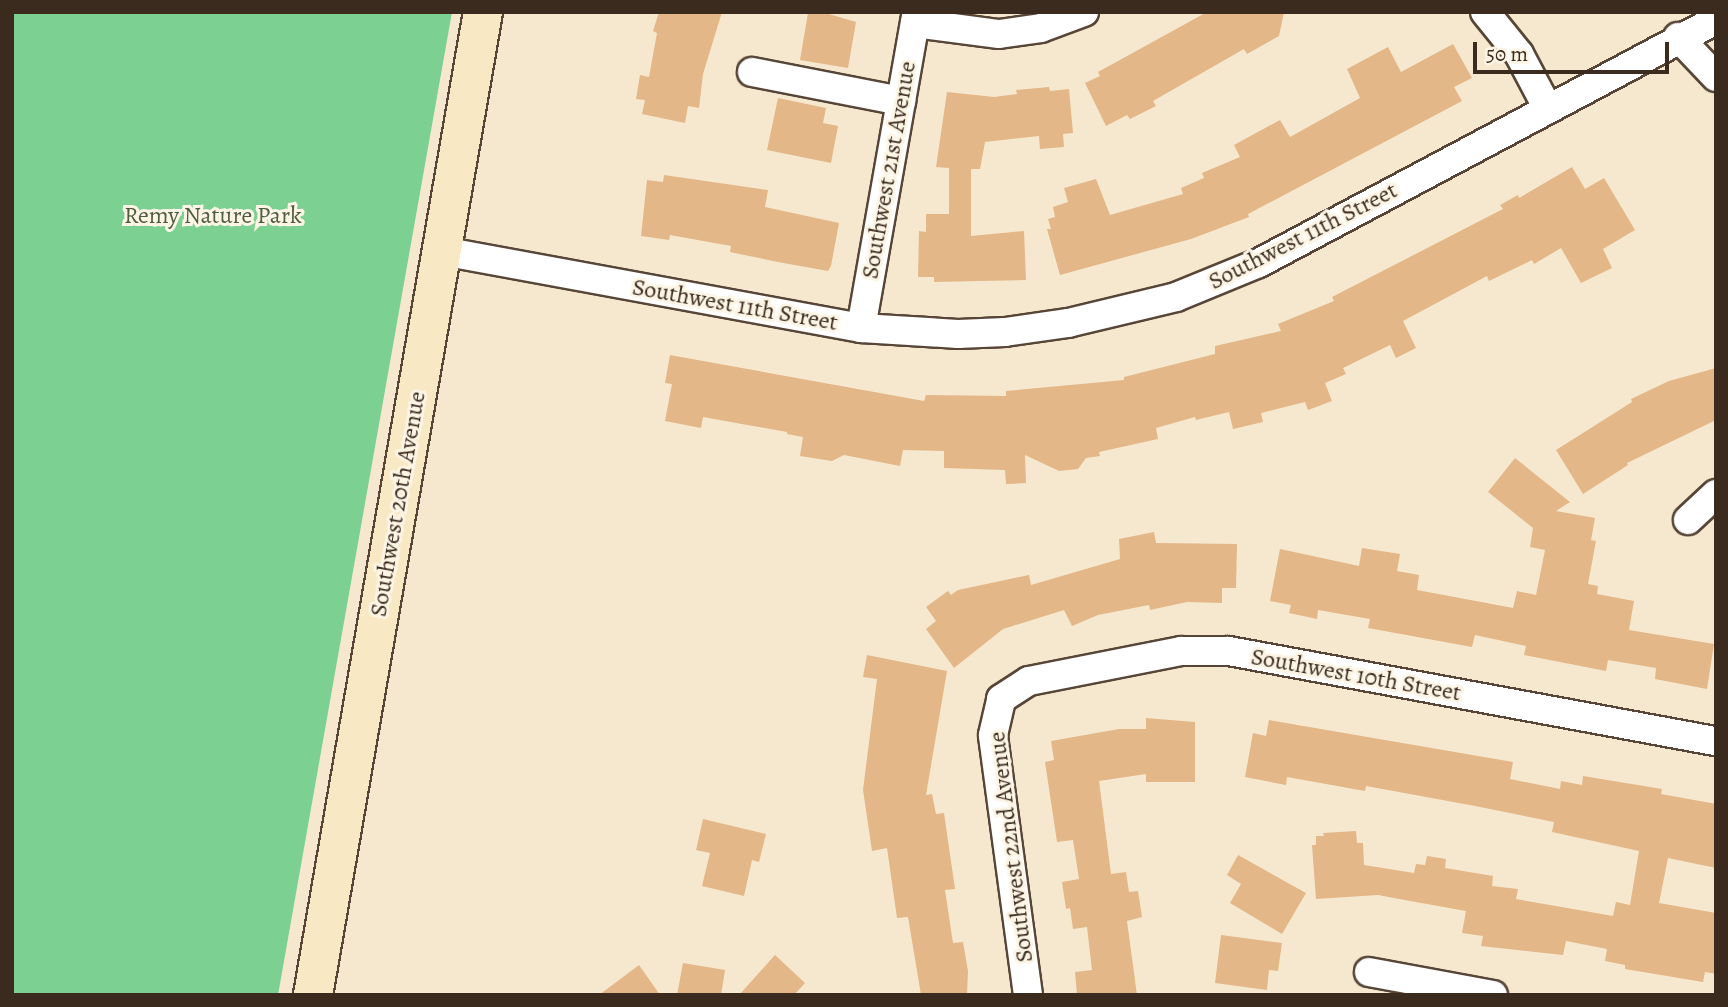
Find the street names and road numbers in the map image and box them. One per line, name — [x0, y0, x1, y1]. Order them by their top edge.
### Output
street label: Southwest 21st Avenue — [856, 59, 922, 281]
street label: Southwest 11th Street — [1204, 176, 1402, 296]
street label: Southwest 11th Street — [630, 273, 840, 337]
street label: Southwest 20th Avenue — [364, 389, 432, 619]
street label: Southwest 10th Street — [1249, 642, 1463, 708]
street label: Southwest 22nd Avenue — [983, 730, 1039, 964]

